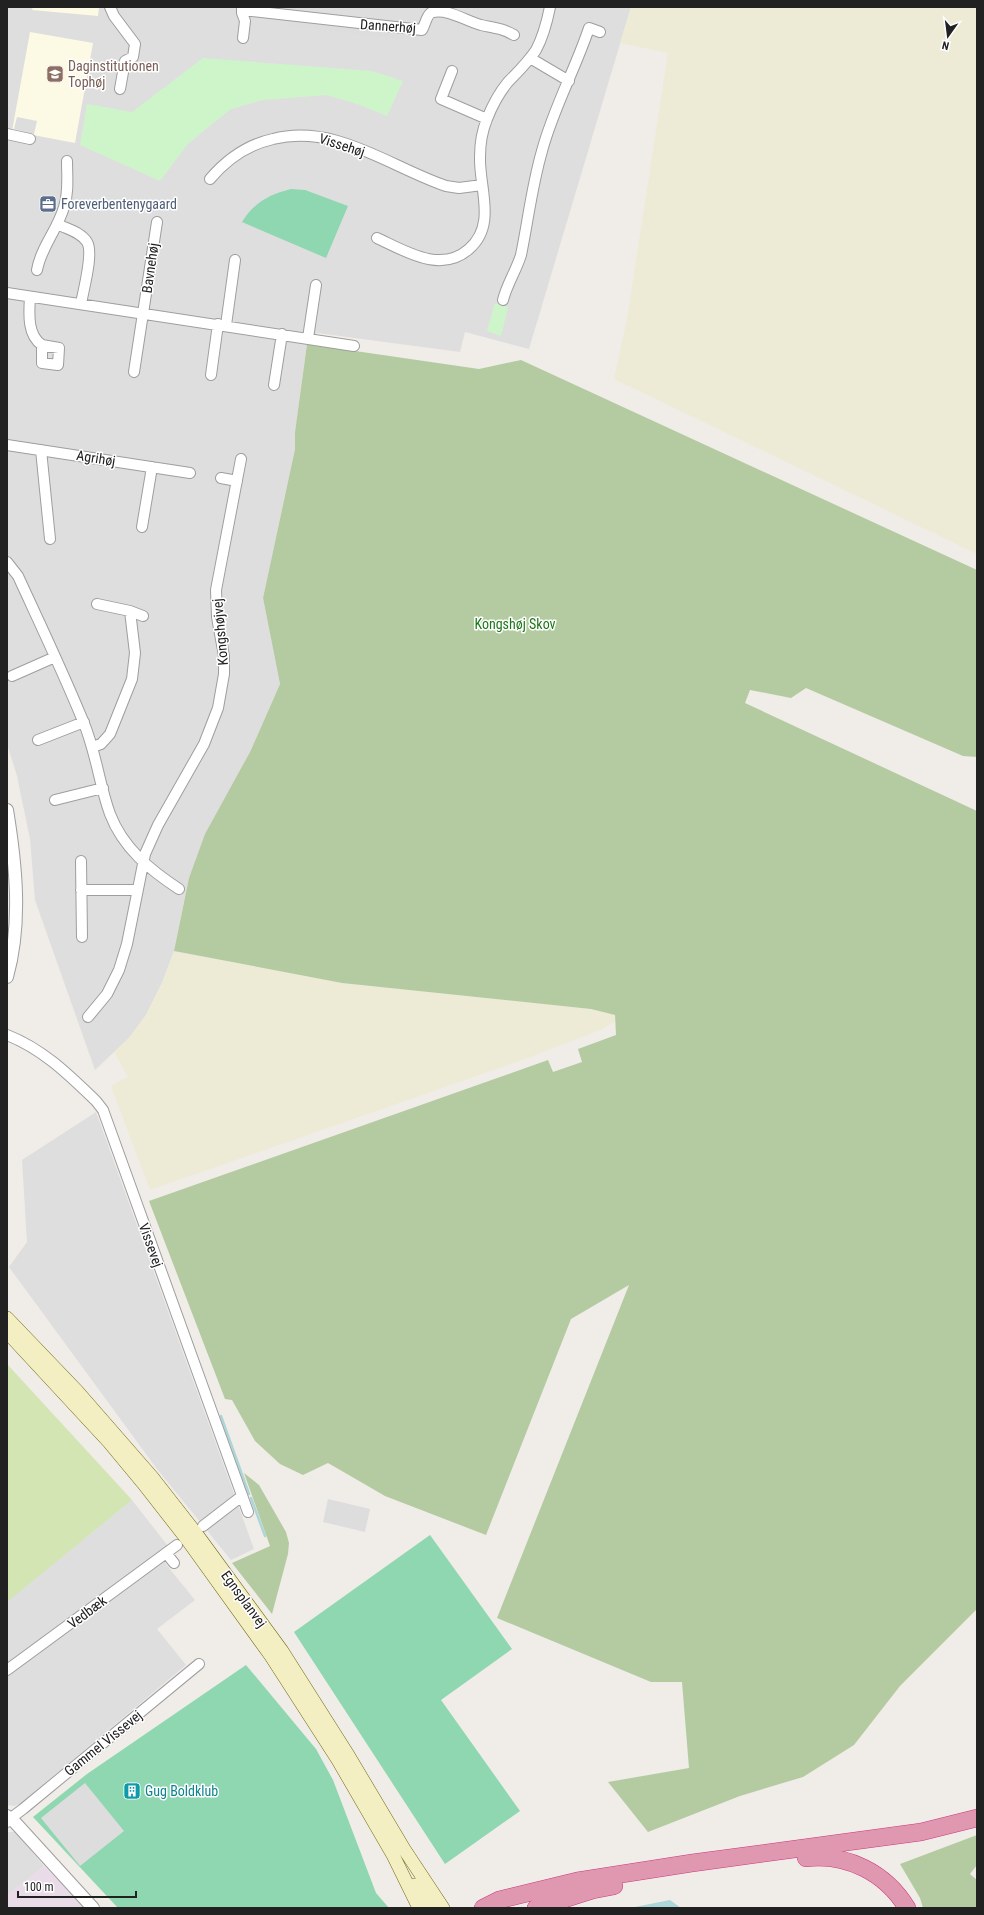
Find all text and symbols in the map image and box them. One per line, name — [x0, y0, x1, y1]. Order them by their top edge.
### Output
street label: Dannerhøj — [360, 16, 416, 36]
north arrow — [928, 16, 968, 56]
text: N — [941, 38, 951, 52]
place label: Daginstitutionen Tophøj — [68, 58, 159, 90]
school or university icon: Daginstitutionen Tophøj — [45, 64, 65, 84]
street label: Vissehøj — [317, 130, 367, 160]
office icon: Foreverbentenygaard — [38, 194, 58, 214]
place label: Foreverbentenygaard — [61, 196, 177, 212]
street label: Bavnehøj — [139, 242, 161, 294]
street label: Agrihøj — [75, 447, 117, 469]
street label: Kongshøjvej — [209, 598, 231, 666]
park label: Kongshøj Skov — [474, 616, 556, 632]
street label: Vissevej — [136, 1221, 166, 1269]
street label: Egnsplanvej — [218, 1568, 270, 1630]
street label: Vedbæk — [64, 1592, 110, 1632]
street label: Gammel Vissevej — [61, 1707, 145, 1779]
building icon: Gug Boldklub — [122, 1781, 142, 1801]
place label: Gug Boldklub — [145, 1783, 218, 1799]
scale bar — [18, 1873, 136, 1899]
text: 100 m — [24, 1880, 54, 1894]

